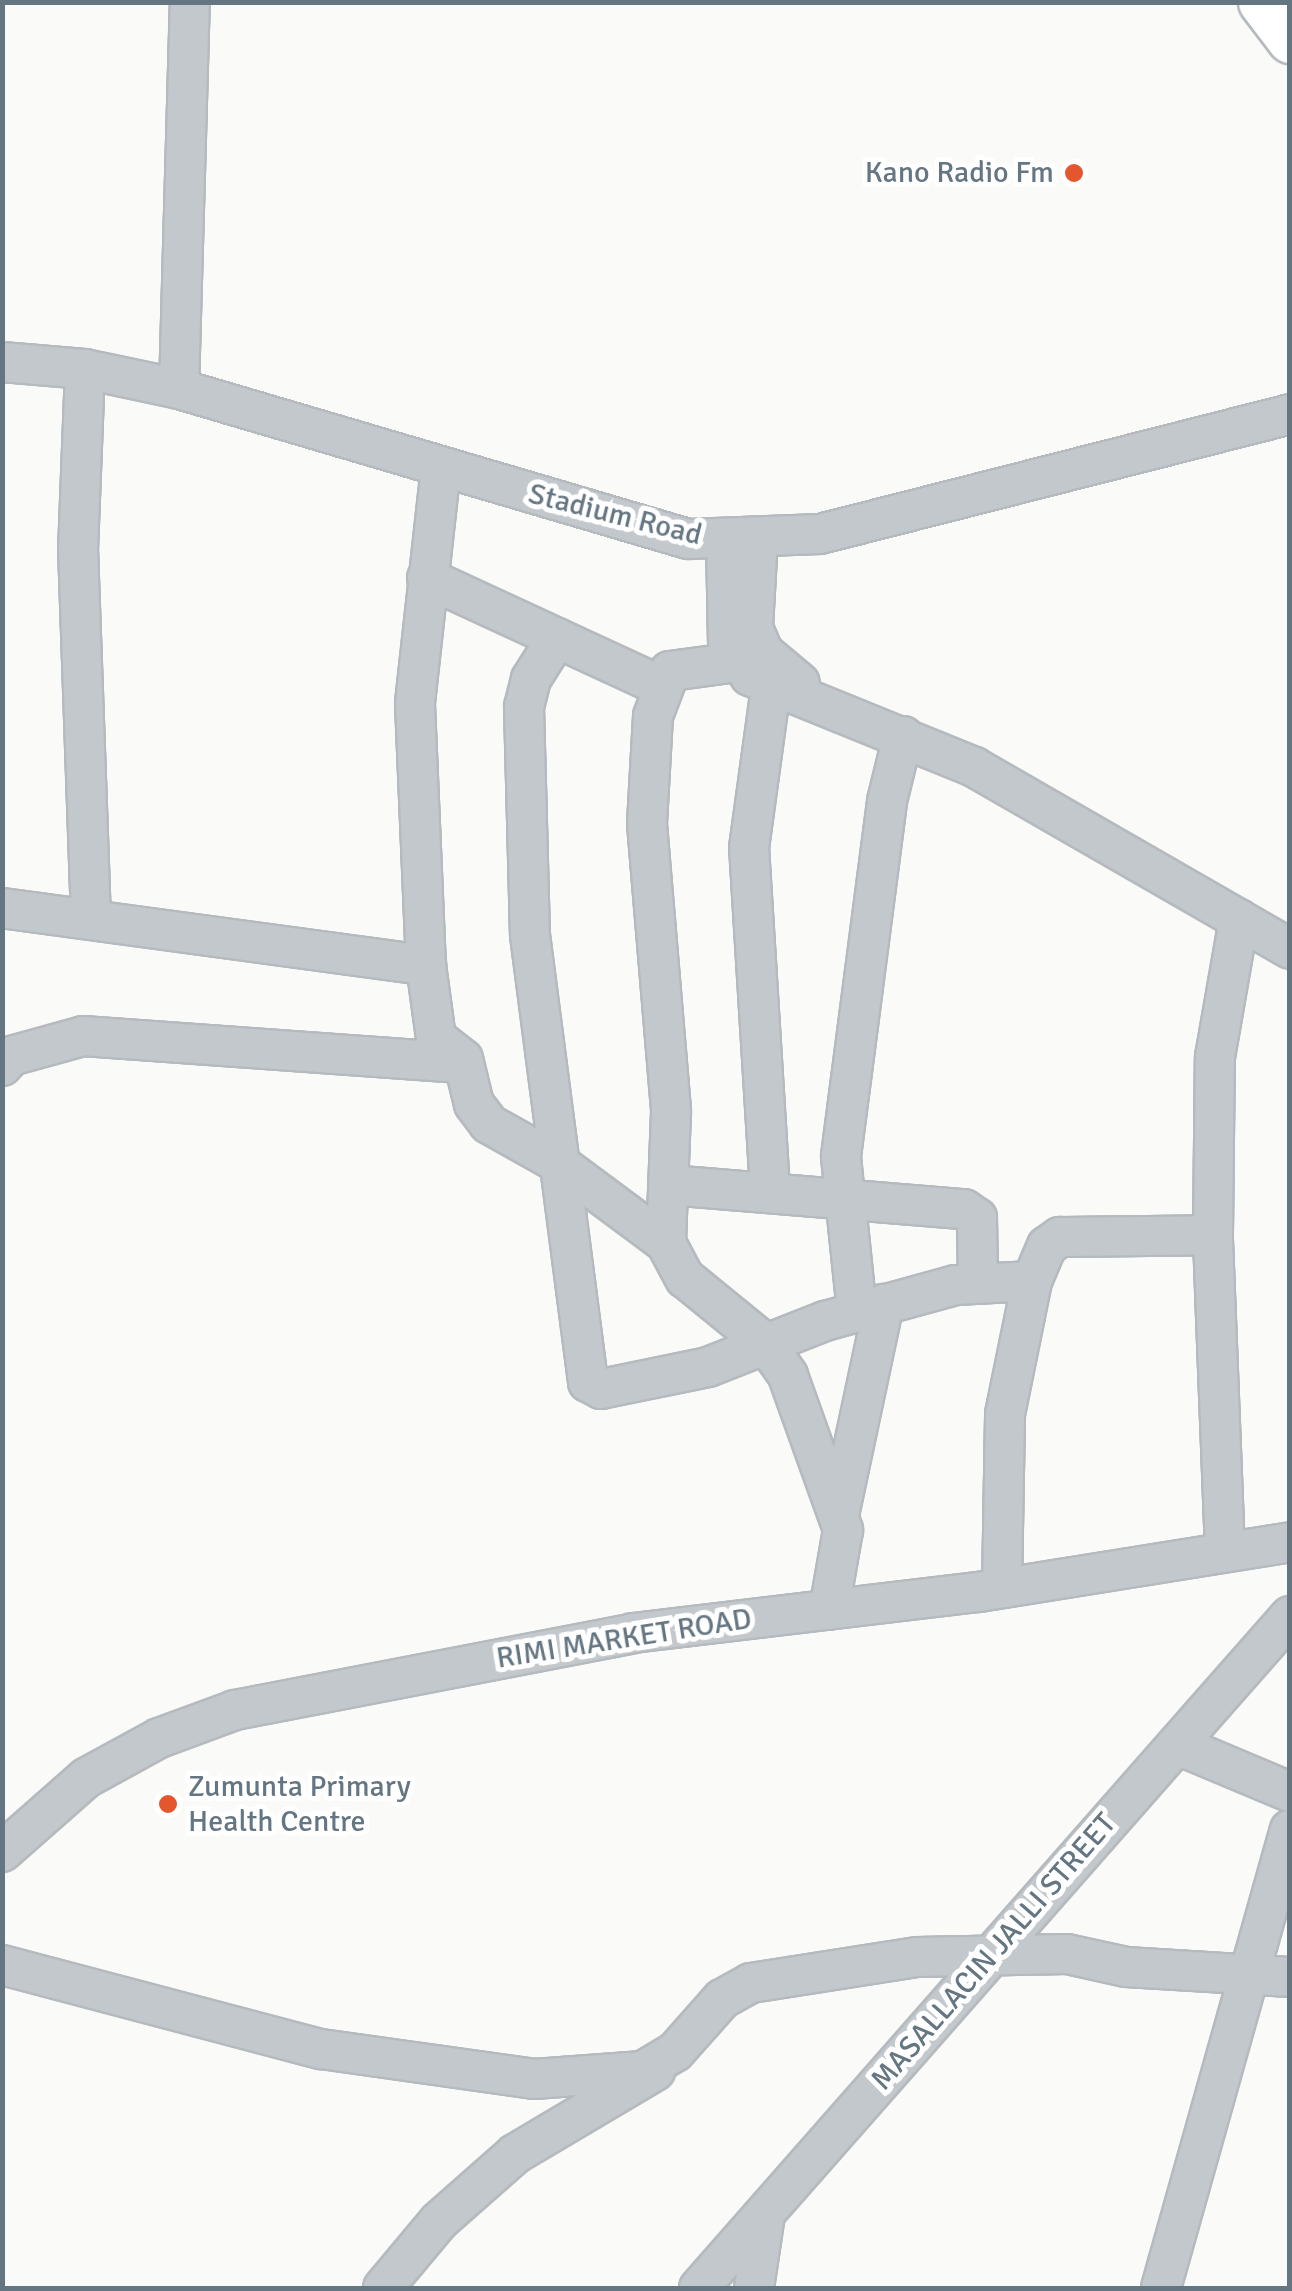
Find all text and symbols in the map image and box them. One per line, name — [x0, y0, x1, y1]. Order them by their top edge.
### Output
place label: Kano Radio Fm — [865, 155, 1054, 191]
marker: Kano Radio Fm — [1063, 162, 1085, 184]
street label: Stadium Road — [525, 476, 705, 554]
street label: RIMI MARKET ROAD — [494, 1601, 754, 1677]
place label: Zumunta Primary Health Centre — [188, 1769, 411, 1840]
marker: Zumunta Primary Health Centre — [157, 1793, 179, 1815]
street label: MASALLACIN JALLI STREET — [864, 1806, 1124, 2098]

